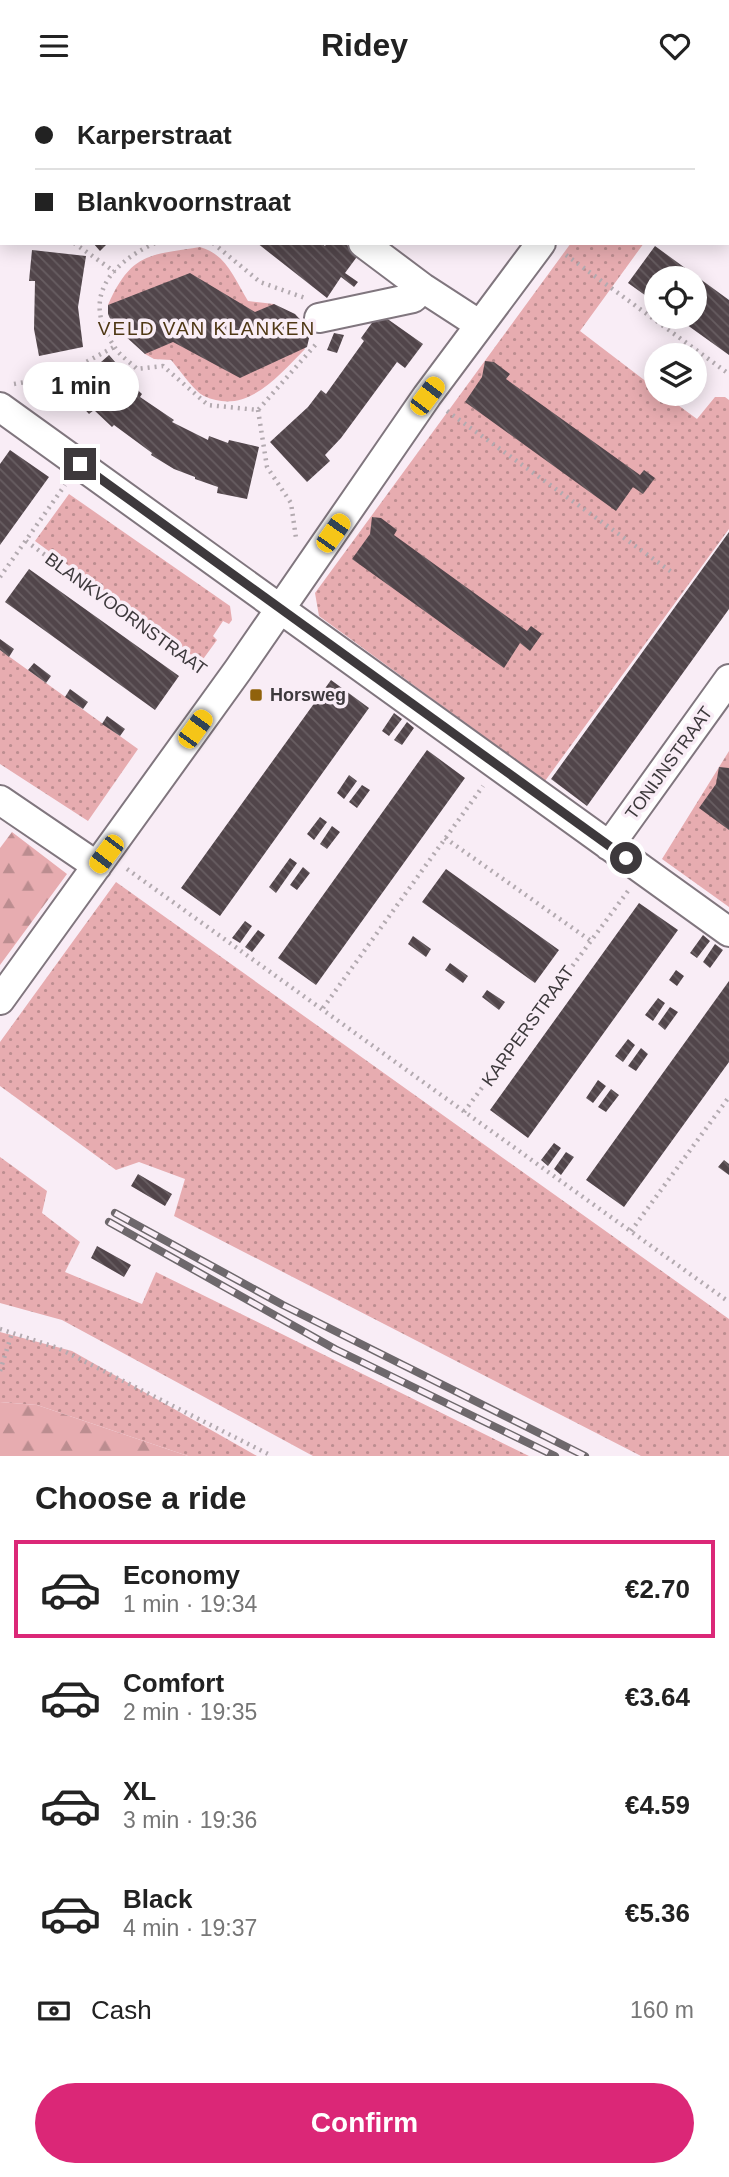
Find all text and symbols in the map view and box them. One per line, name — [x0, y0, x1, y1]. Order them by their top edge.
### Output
icon: menu — [35, 27, 73, 65]
text: Ridey — [321, 27, 408, 63]
icon: heart — [656, 27, 694, 65]
text: Karperstraat — [77, 120, 232, 150]
text: Blankvoornstraat — [77, 187, 291, 217]
map controls — [644, 266, 707, 406]
button: locate — [644, 266, 707, 329]
district label: VELD VAN KLANKEN — [98, 318, 316, 339]
button: layers — [644, 343, 707, 406]
callout: 1 min — [22, 363, 138, 411]
text: 1 min — [51, 373, 111, 399]
car — [406, 373, 449, 419]
route end — [64, 448, 96, 480]
car — [313, 510, 354, 556]
street label: BLANKVOORNSTRAAT — [41, 549, 211, 679]
place label: Horsweg — [270, 685, 346, 705]
marker: Horsweg — [248, 687, 264, 703]
street label: TONIJNSTRAAT — [621, 703, 717, 823]
car — [175, 706, 216, 752]
car — [85, 831, 128, 877]
route start — [610, 842, 642, 874]
street label: KARPERSTRAAT — [478, 962, 578, 1090]
text: Choose a ride — [35, 1480, 247, 1516]
icon: car — [39, 1558, 102, 1621]
text: Economy — [123, 1560, 240, 1590]
text: €2.70 — [625, 1574, 690, 1604]
text: 1 min · 19:34 — [123, 1591, 257, 1617]
icon: car — [39, 1666, 102, 1729]
text: Comfort — [123, 1668, 224, 1698]
text: €3.64 — [625, 1682, 690, 1712]
text: 2 min · 19:35 — [123, 1699, 257, 1725]
icon: car — [39, 1774, 102, 1837]
text: XL — [123, 1776, 156, 1806]
text: €4.59 — [625, 1790, 690, 1820]
text: 3 min · 19:36 — [123, 1807, 257, 1833]
icon: car — [39, 1882, 102, 1945]
text: Black — [123, 1884, 192, 1914]
text: €5.36 — [625, 1898, 690, 1928]
text: 4 min · 19:37 — [123, 1915, 257, 1941]
icon: cash — [35, 1992, 73, 2030]
text: Cash — [91, 1995, 152, 2025]
text: 160 m — [630, 1997, 694, 2023]
button: Confirm — [35, 2083, 694, 2163]

